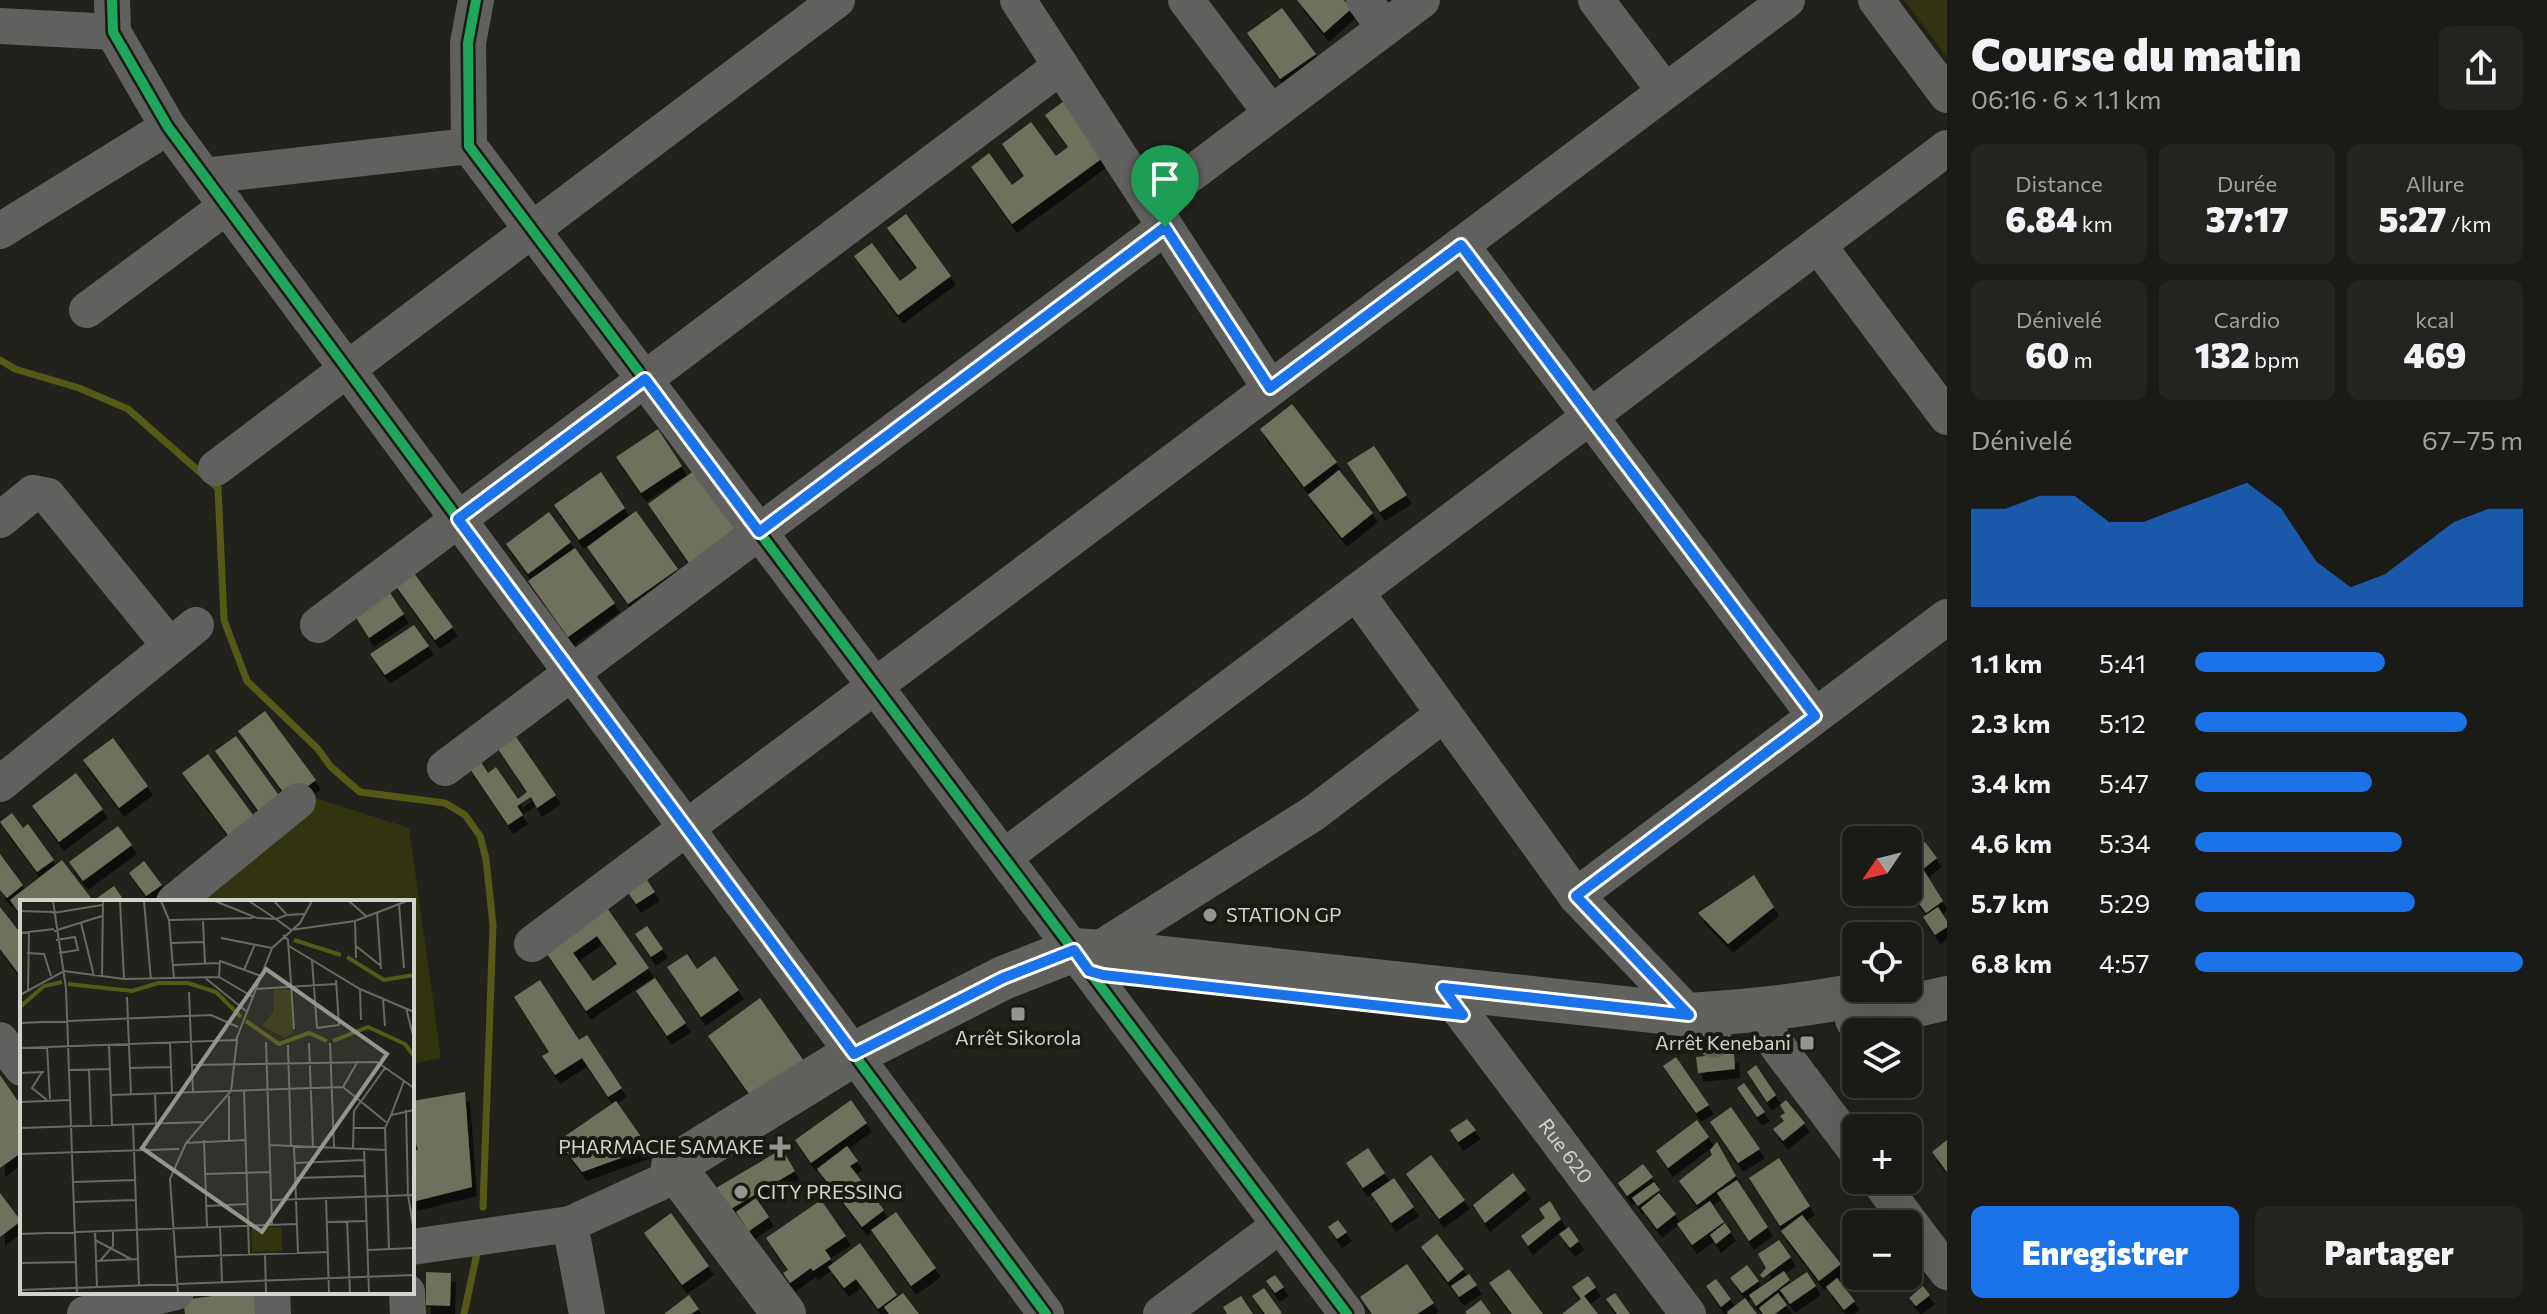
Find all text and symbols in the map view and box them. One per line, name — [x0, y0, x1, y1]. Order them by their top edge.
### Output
text: Course du matin — [1971, 26, 2302, 80]
button: share — [2439, 26, 2523, 110]
text: 06:16 · 6 × 1.1 km — [1971, 83, 2161, 114]
pin — [1131, 145, 1199, 227]
icon: arrive — [1143, 157, 1187, 201]
text: Distance — [2015, 170, 2103, 197]
text: Durée — [2217, 170, 2277, 197]
text: Allure — [2406, 170, 2464, 197]
text: 6.84 — [2005, 197, 2077, 239]
text: 37:17 — [2205, 197, 2289, 239]
text: 5:27 — [2378, 197, 2446, 239]
text: km — [2077, 210, 2113, 237]
text: /km — [2446, 210, 2492, 237]
text: Dénivelé — [2016, 306, 2102, 333]
text: Cardio — [2214, 306, 2280, 333]
text: kcal — [2415, 306, 2455, 333]
text: 60 — [2025, 333, 2069, 375]
text: 132 — [2195, 333, 2250, 375]
text: 469 — [2404, 333, 2466, 375]
text: m — [2069, 346, 2093, 373]
text: bpm — [2250, 346, 2299, 373]
text: Dénivelé — [1971, 424, 2072, 455]
text: 67–75 m — [2422, 424, 2523, 455]
text: 1.1 km — [1971, 647, 2042, 678]
text: 5:41 — [2099, 647, 2146, 678]
text: 2.3 km — [1971, 707, 2050, 738]
text: 5:12 — [2099, 707, 2146, 738]
text: 3.4 km — [1971, 767, 2051, 798]
text: 5:47 — [2099, 767, 2149, 798]
north arrow — [1842, 826, 1922, 906]
map controls — [1842, 826, 1922, 1290]
text: 4.6 km — [1971, 827, 2052, 858]
text: 5:34 — [2099, 827, 2151, 858]
text: 5.7 km — [1971, 887, 2049, 918]
text: 5:29 — [2099, 887, 2150, 918]
inset map — [20, 900, 414, 1294]
place label: STATION GP — [1226, 902, 1341, 926]
marker: STATION GP — [1201, 906, 1219, 924]
button: locate — [1842, 922, 1922, 1002]
text: 6.8 km — [1971, 947, 2052, 978]
text: 4:57 — [2099, 947, 2149, 978]
marker: Arrêt Sikorola — [1009, 1005, 1027, 1023]
button: layers — [1842, 1018, 1922, 1098]
place label: Arrêt Sikorola — [955, 1025, 1081, 1049]
place label: Arrêt Kenebani — [1655, 1030, 1791, 1054]
marker: Arrêt Kenebani — [1798, 1034, 1816, 1052]
street label: Rue 620 — [1534, 1113, 1599, 1188]
button: + — [1842, 1114, 1922, 1194]
place label: PHARMACIE SAMAKE — [558, 1134, 764, 1158]
marker: PHARMACIE SAMAKE — [771, 1138, 789, 1156]
place label: CITY PRESSING — [757, 1179, 903, 1203]
marker: CITY PRESSING — [732, 1183, 750, 1201]
button: Enregistrer — [1971, 1206, 2239, 1298]
button: Partager — [2255, 1206, 2523, 1298]
button: − — [1842, 1210, 1922, 1290]

